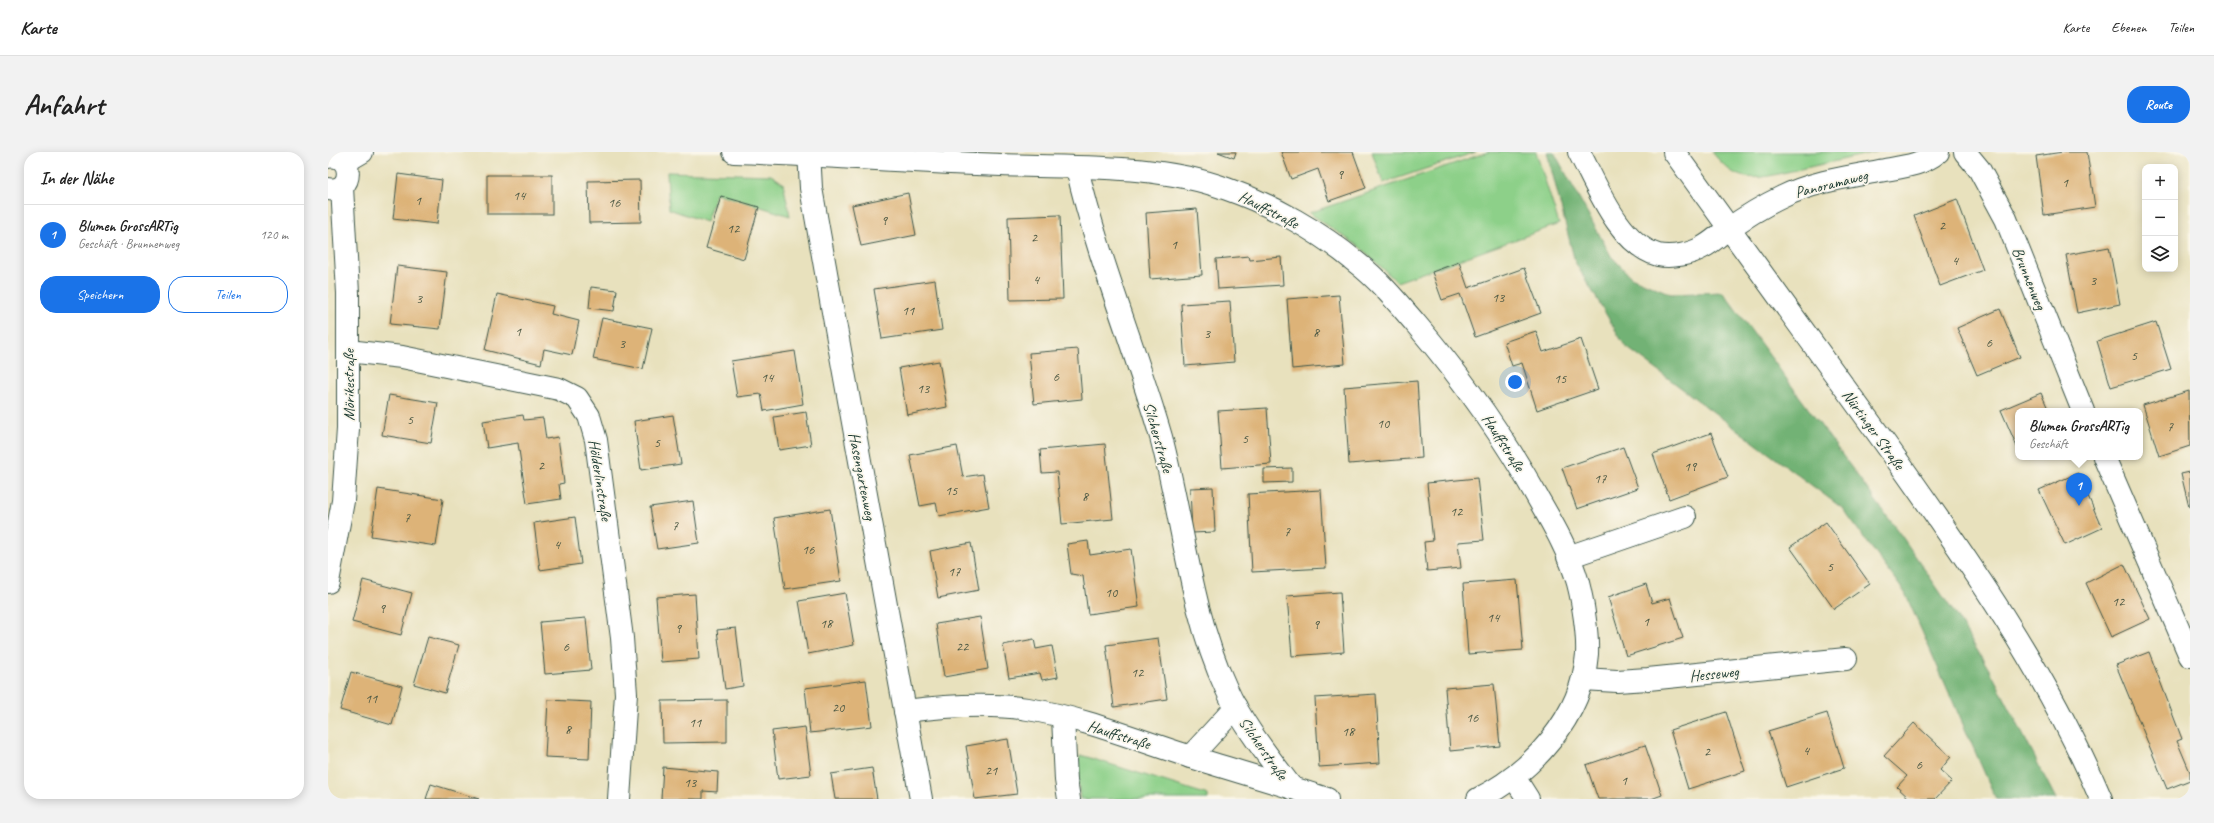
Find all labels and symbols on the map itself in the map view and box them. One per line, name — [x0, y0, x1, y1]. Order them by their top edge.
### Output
street label: Panoramaweg — [1793, 165, 1871, 203]
house number: 9 — [1337, 166, 1345, 183]
house number: 1 — [2062, 174, 2069, 191]
street label: Hauffstraße — [1235, 186, 1303, 234]
house number: 14 — [513, 187, 527, 204]
house number: 1 — [415, 192, 422, 209]
house number: 16 — [608, 194, 621, 211]
house number: 9 — [881, 212, 889, 229]
house number: 2 — [1939, 217, 1947, 234]
house number: 12 — [727, 220, 741, 237]
house number: 2 — [1031, 229, 1039, 246]
house number: 1 — [1171, 236, 1178, 253]
street label: Brunnenweg — [2007, 244, 2051, 314]
house number: 4 — [1952, 252, 1960, 269]
house number: 4 — [1033, 271, 1041, 288]
house number: 3 — [2090, 272, 2098, 289]
house number: 13 — [1492, 289, 1506, 306]
house number: 3 — [416, 290, 424, 307]
house number: 11 — [902, 302, 915, 319]
house number: 1 — [515, 323, 522, 340]
house number: 8 — [1313, 324, 1321, 341]
house number: 3 — [1204, 325, 1212, 342]
house number: 6 — [1986, 334, 1993, 351]
house number: 3 — [619, 335, 627, 352]
street label: Mörikestraße — [339, 347, 359, 421]
house number: 5 — [2131, 347, 2138, 364]
house number: 6 — [1053, 368, 1060, 385]
house number: 14 — [761, 369, 775, 386]
house number: 15 — [1554, 370, 1567, 387]
your location — [1505, 372, 1525, 392]
house number: 13 — [917, 380, 931, 397]
street label: Nürtinger Straße — [1837, 386, 1910, 475]
street label: Silcherstraße — [1138, 400, 1178, 476]
street label: Hauffstraße — [1477, 410, 1530, 477]
house number: 5 — [407, 411, 414, 428]
house number: 10 — [1377, 415, 1391, 432]
house number: 7 — [2167, 418, 2174, 435]
house number: 5 — [1242, 430, 1249, 447]
street label: Hasengartenweg — [844, 431, 881, 523]
house number: 5 — [654, 434, 661, 451]
street label: Hölderlinstraße — [584, 438, 617, 524]
house number: 2 — [538, 457, 546, 474]
house number: 19 — [1684, 458, 1698, 475]
house number: 17 — [1594, 470, 1607, 487]
pin: 1 — [2066, 473, 2092, 506]
house number: 15 — [945, 482, 958, 499]
house number: 8 — [1082, 488, 1090, 505]
house number: 12 — [1450, 503, 1464, 520]
house number: 7 — [404, 509, 411, 526]
house number: 7 — [672, 517, 679, 534]
house number: 7 — [1284, 523, 1291, 540]
house number: 4 — [554, 536, 562, 553]
house number: 16 — [802, 541, 815, 558]
house number: 5 — [1827, 558, 1834, 575]
house number: 17 — [948, 563, 961, 580]
house number: 10 — [1105, 584, 1119, 601]
house number: 12 — [2112, 593, 2126, 610]
house number: 9 — [379, 600, 387, 617]
house number: 14 — [1487, 609, 1501, 626]
house number: 1 — [1643, 613, 1650, 630]
house number: 18 — [820, 615, 834, 632]
house number: 9 — [1313, 616, 1321, 633]
house number: 9 — [675, 620, 683, 637]
house number: 6 — [563, 638, 570, 655]
house number: 22 — [956, 638, 970, 655]
street label: Hesseweg — [1688, 661, 1741, 687]
house number: 12 — [1131, 664, 1145, 681]
house number: 11 — [365, 690, 378, 707]
house number: 20 — [832, 699, 846, 716]
house number: 16 — [1466, 709, 1479, 726]
street label: Silcherstraße — [1234, 713, 1293, 785]
house number: 11 — [689, 714, 702, 731]
street label: Hauffstraße — [1085, 716, 1154, 754]
house number: 8 — [565, 721, 573, 738]
house number: 18 — [1342, 723, 1356, 740]
house number: 4 — [1803, 742, 1811, 759]
house number: 2 — [1704, 743, 1712, 760]
house number: 6 — [1916, 756, 1923, 773]
house number: 21 — [985, 762, 998, 779]
house number: 1 — [1621, 772, 1628, 789]
house number: 13 — [684, 774, 698, 791]

